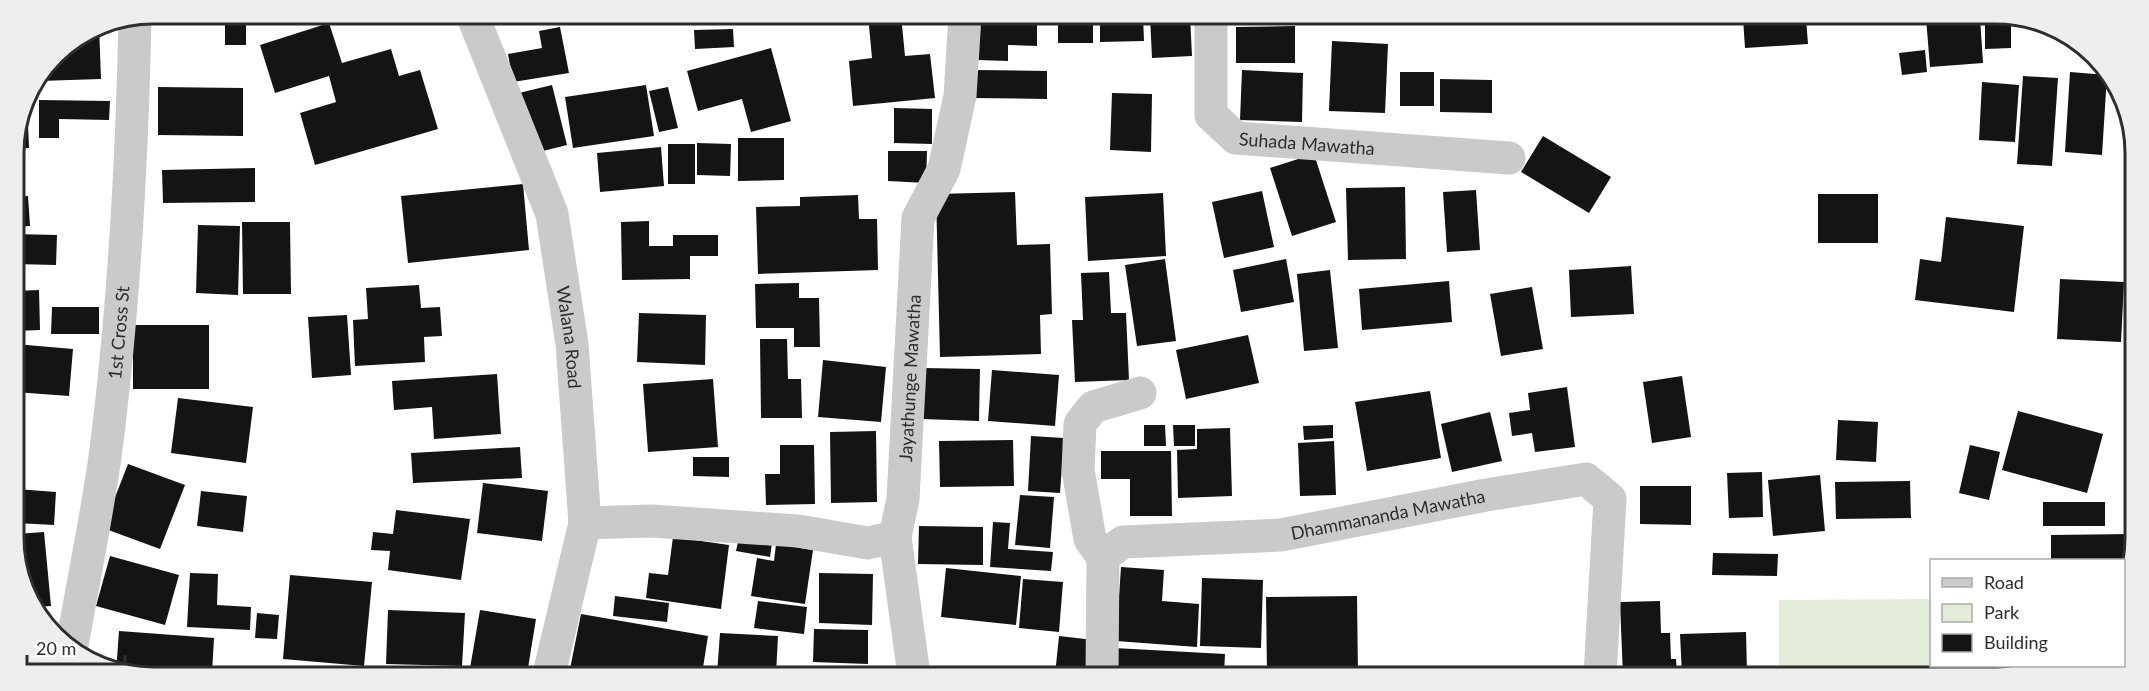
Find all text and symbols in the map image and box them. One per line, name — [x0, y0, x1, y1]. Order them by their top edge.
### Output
street label: Suhada Mawatha — [1238, 127, 1375, 159]
street label: Walana Road — [552, 284, 586, 389]
street label: 1st Cross St — [103, 285, 134, 380]
street label: Jayathunge Mawatha — [894, 294, 925, 462]
street label: Dhammananda Mawatha — [1289, 484, 1487, 544]
legend — [1930, 559, 2125, 667]
text: Road — [1984, 571, 2024, 593]
text: Park — [1984, 601, 2020, 623]
scale bar — [27, 628, 124, 666]
text: Building — [1984, 631, 2048, 653]
text: 20 m — [36, 637, 76, 659]

